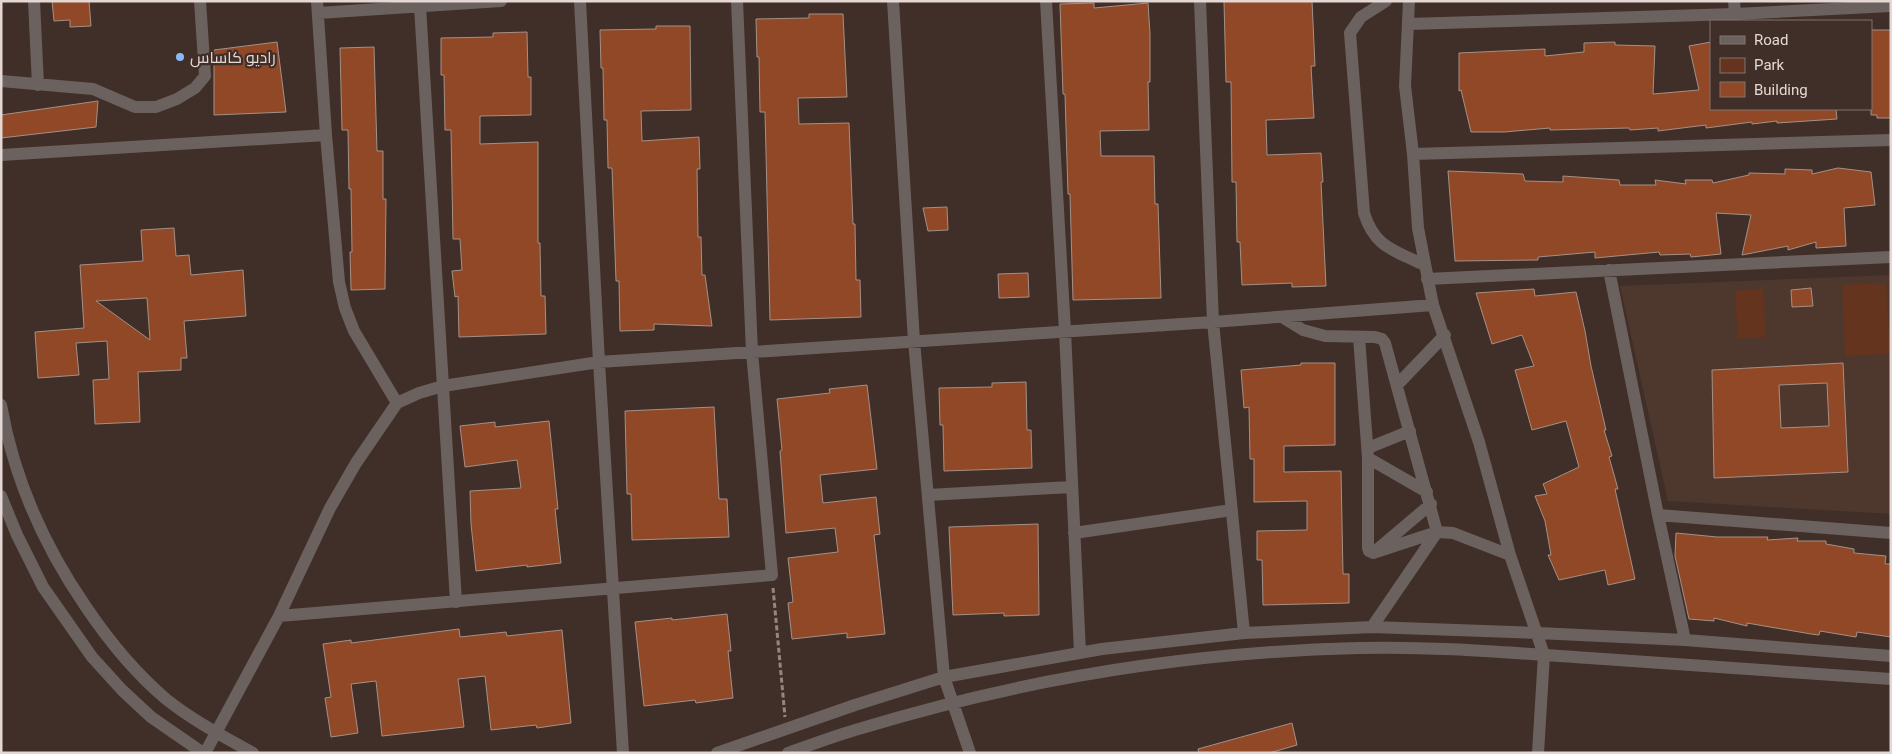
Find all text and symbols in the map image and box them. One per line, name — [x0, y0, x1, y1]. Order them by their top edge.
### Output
legend — [1710, 20, 1872, 110]
text: Road — [1754, 31, 1788, 49]
place label: راديو كاساس — [190, 48, 276, 68]
marker: راديو كاساس — [174, 51, 186, 63]
text: Park — [1754, 56, 1785, 74]
text: Building — [1754, 81, 1808, 99]

